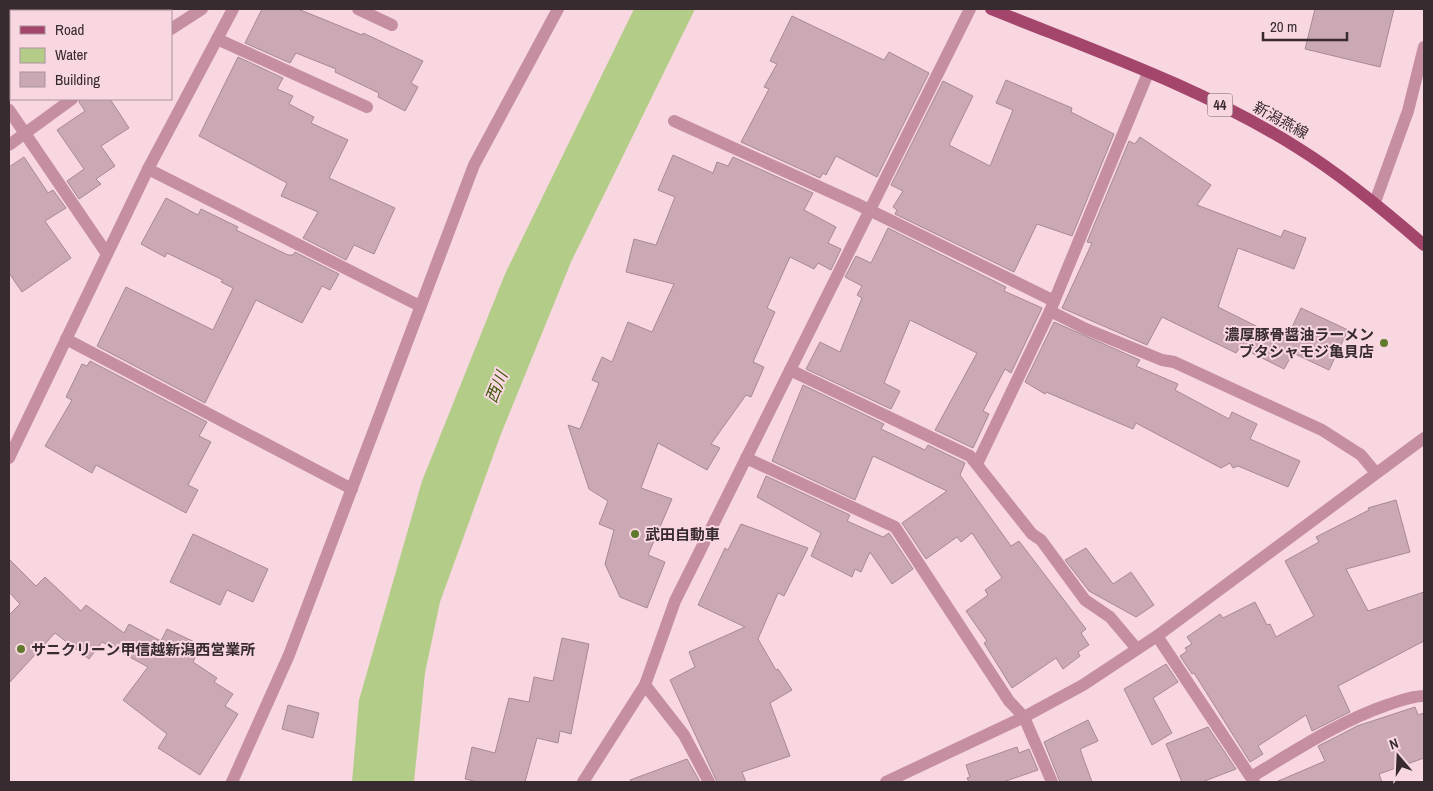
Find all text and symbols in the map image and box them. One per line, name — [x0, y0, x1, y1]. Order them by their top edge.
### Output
legend — [10, 10, 172, 100]
scale bar — [1263, 10, 1347, 42]
text: 20 m — [1270, 16, 1297, 37]
text: Road — [55, 19, 84, 40]
text: Water — [55, 44, 87, 65]
text: Building — [55, 69, 100, 90]
road number: 44 — [1208, 94, 1232, 116]
street label: 新潟燕線 — [1250, 96, 1312, 144]
place label: 濃厚豚骨醤油ラーメン ブタシャモジ亀貝店 — [1225, 324, 1374, 362]
marker: 濃厚豚骨醤油ラーメン ブタシャモジ亀貝店 — [1378, 337, 1390, 349]
water label: 西川 — [480, 366, 513, 406]
place label: 武田自動車 — [645, 524, 720, 545]
marker: 武田自動車 — [629, 528, 641, 540]
place label: サニクリーン甲信越新潟西営業所 — [31, 639, 255, 660]
marker: サニクリーン甲信越新潟西営業所 — [15, 643, 27, 655]
north arrow — [1373, 731, 1423, 781]
text: N — [1387, 734, 1401, 754]

